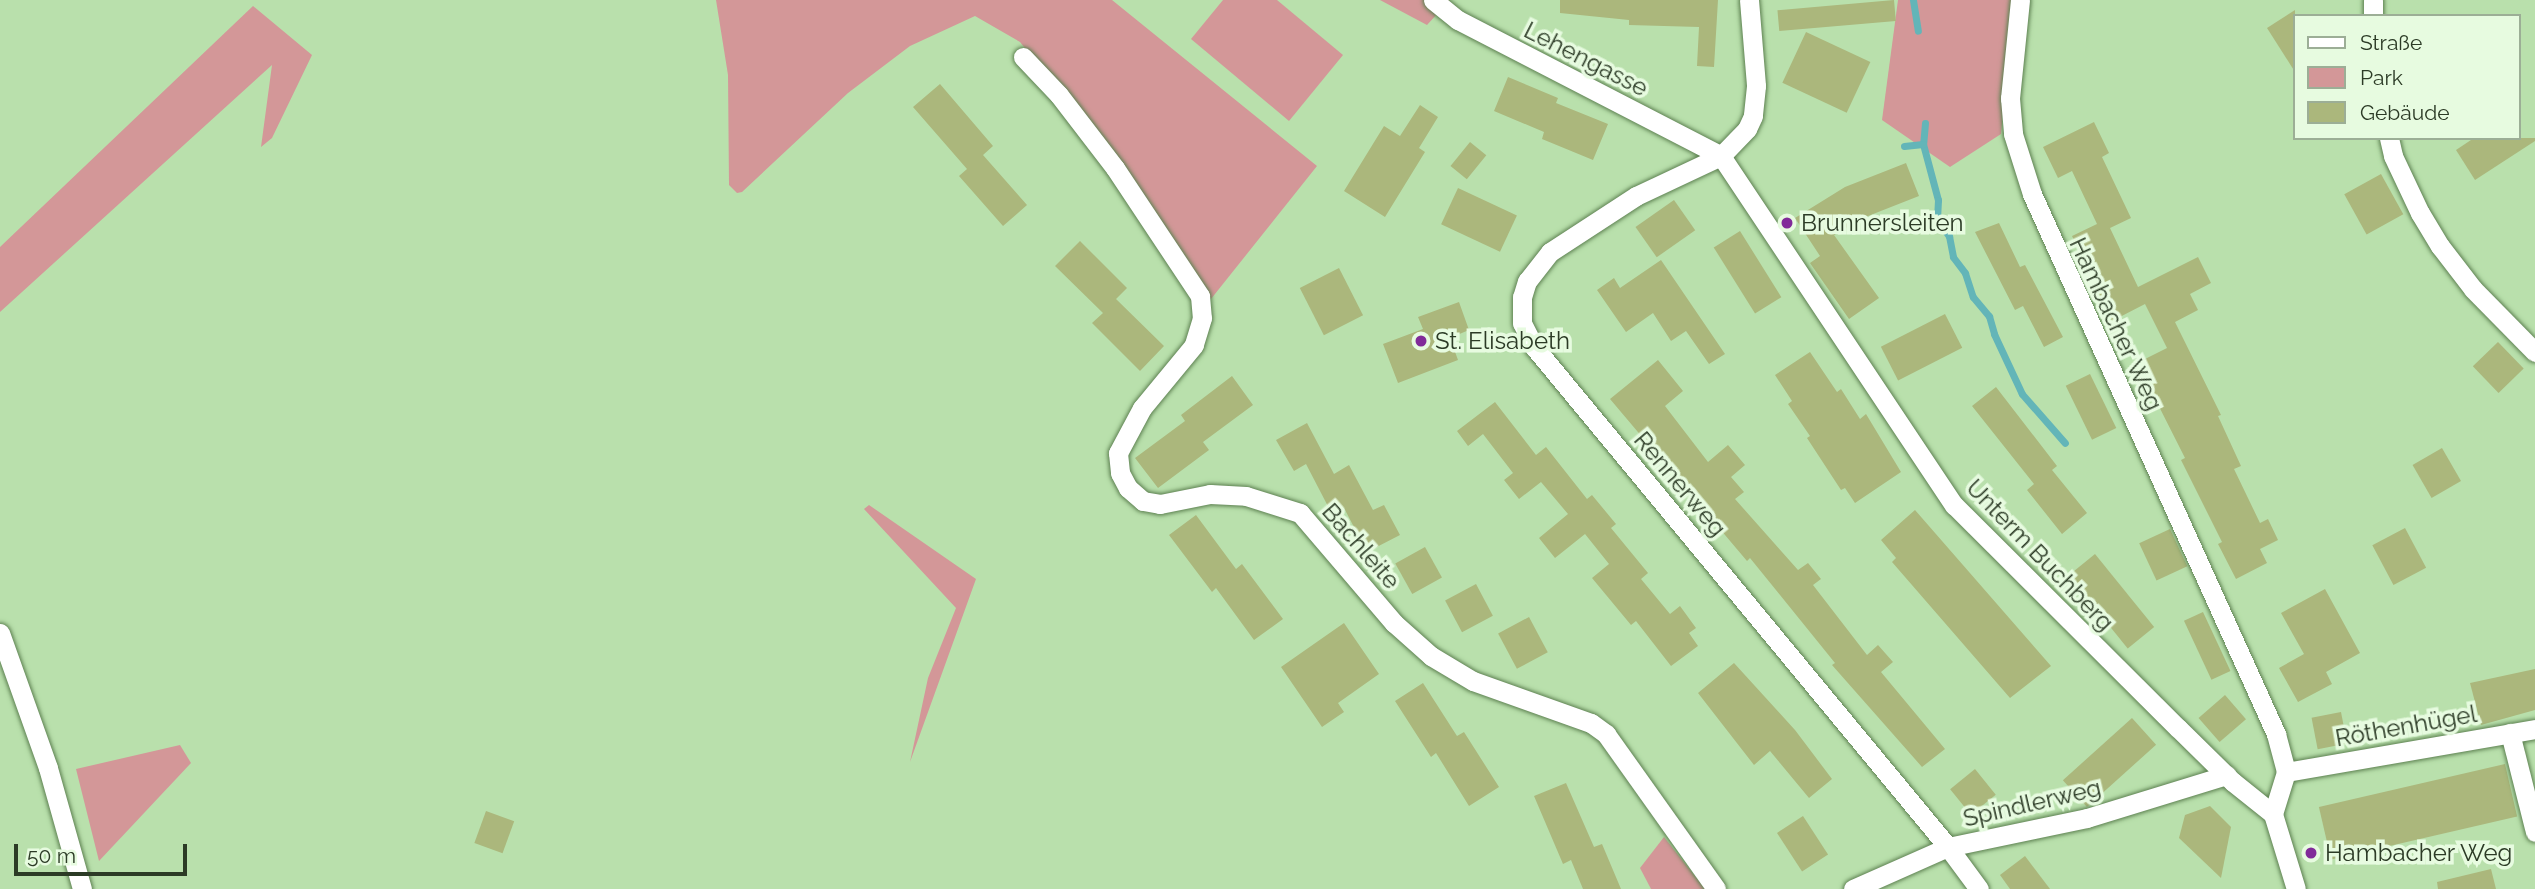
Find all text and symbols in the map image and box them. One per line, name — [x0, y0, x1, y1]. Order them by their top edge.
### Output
legend — [2294, 14, 2521, 140]
street label: Lehengasse — [1519, 16, 1653, 102]
text: Straße — [2360, 30, 2422, 55]
text: Park — [2360, 65, 2403, 90]
text: Gebäude — [2360, 100, 2450, 125]
place label: Brunnersleiten — [1801, 209, 1964, 237]
marker: Brunnersleiten — [1779, 215, 1795, 231]
street label: Hambacher Weg — [2063, 232, 2169, 416]
place label: St. Elisabeth — [1435, 327, 1570, 355]
marker: St. Elisabeth — [1413, 333, 1429, 349]
street label: Rennerweg — [1628, 426, 1732, 542]
street label: Unterm Buchberg — [1960, 473, 2120, 637]
street label: Bachleite — [1316, 497, 1406, 595]
street label: Röthenhügel — [2333, 699, 2479, 753]
street label: Spindlerweg — [1960, 773, 2104, 833]
scale bar — [18, 830, 191, 874]
place label: Hambacher Weg — [2325, 839, 2514, 867]
text: 50 m — [27, 843, 76, 868]
marker: Hambacher Weg — [2303, 845, 2319, 861]

